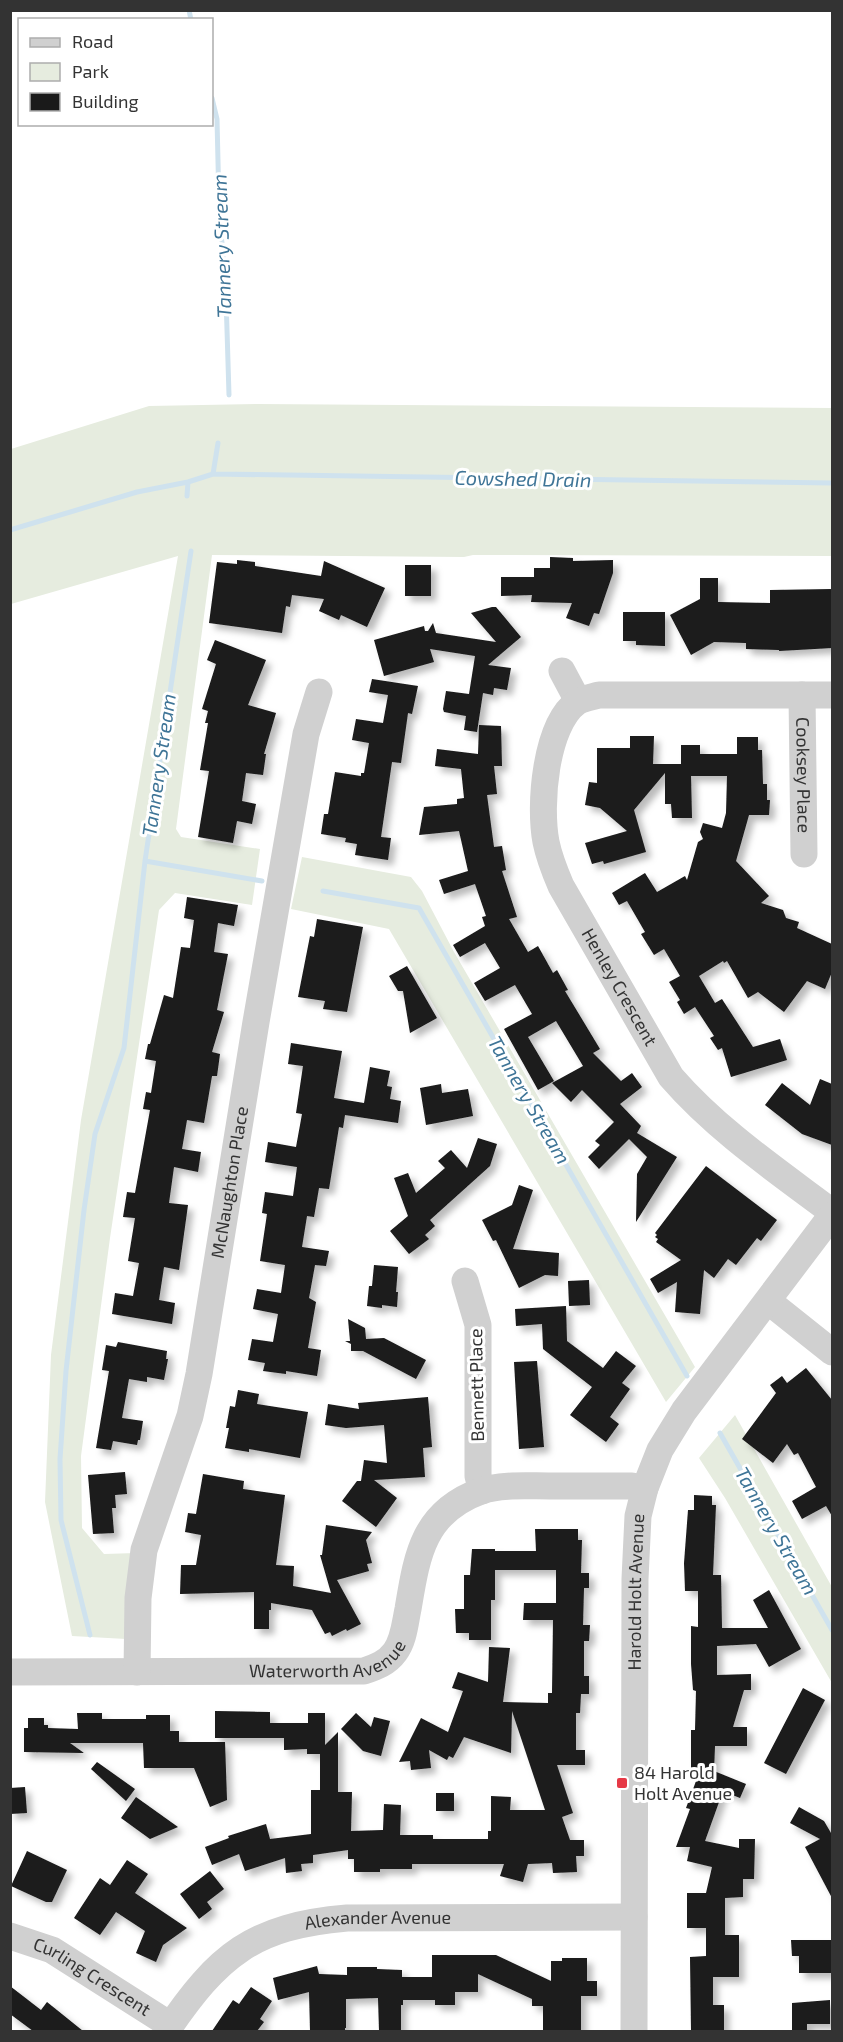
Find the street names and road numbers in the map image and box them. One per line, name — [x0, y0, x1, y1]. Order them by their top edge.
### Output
street label: Cooksey Place — [792, 717, 816, 833]
street label: Henley Crescent — [578, 924, 663, 1049]
street label: McNaughton Place — [206, 1105, 252, 1260]
street label: Bennett Place — [464, 1328, 488, 1442]
street label: Harold Holt Avenue — [623, 1513, 648, 1671]
street label: Waterworth Avenue — [249, 1636, 410, 1681]
street label: Alexander Avenue — [302, 1906, 451, 1934]
street label: Curling Crescent — [31, 1933, 155, 2020]

